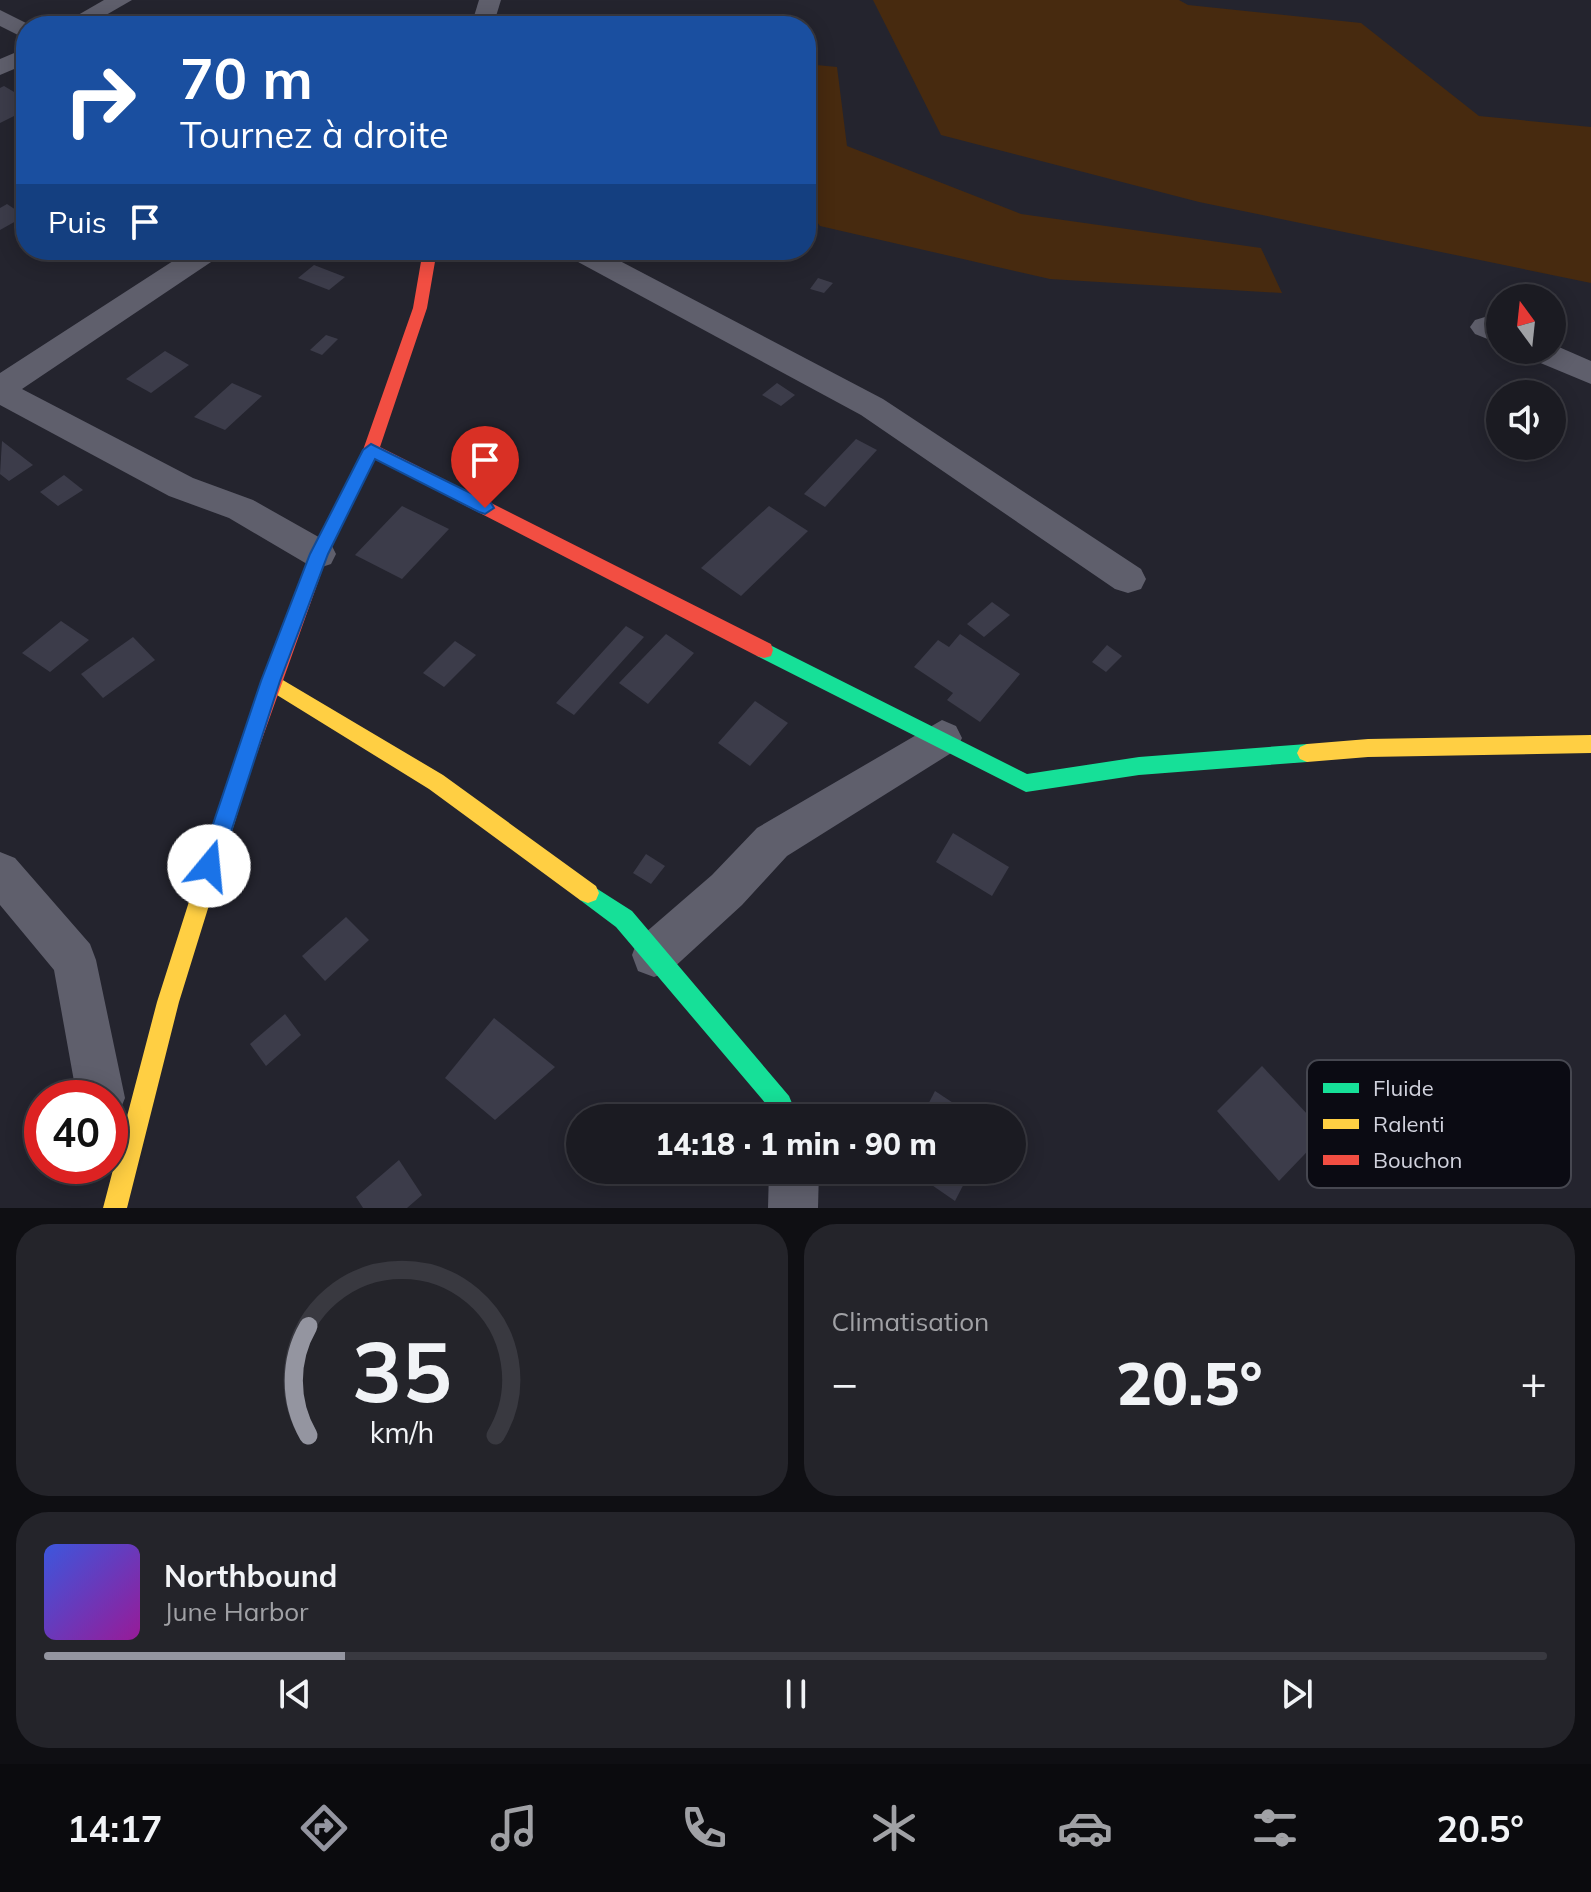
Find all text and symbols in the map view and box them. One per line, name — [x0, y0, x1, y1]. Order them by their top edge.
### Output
text: 70 m — [180, 43, 313, 113]
icon: right — [48, 48, 152, 152]
text: Tournez à droite — [180, 112, 449, 157]
icon: arrive — [123, 200, 167, 244]
text: Puis — [48, 203, 107, 241]
north arrow — [1486, 284, 1566, 364]
map controls — [1486, 284, 1566, 460]
button: sound — [1486, 380, 1566, 460]
pin — [451, 426, 519, 508]
icon: arrive — [463, 438, 507, 482]
position arrow — [167, 824, 251, 908]
legend — [1307, 1060, 1571, 1188]
text: Fluide — [1373, 1074, 1434, 1102]
speed limit sign: 40 — [24, 1080, 128, 1184]
text: Ralenti — [1373, 1110, 1444, 1138]
text: 14:18 · 1 min · 90 m — [655, 1125, 937, 1163]
text: Bouchon — [1373, 1146, 1462, 1174]
text: Climatisation — [832, 1305, 989, 1338]
text: 35 — [352, 1318, 452, 1423]
text: 20.5° — [1116, 1345, 1263, 1420]
text: − — [832, 1355, 858, 1410]
text: + — [1521, 1355, 1547, 1410]
text: km/h — [369, 1414, 434, 1450]
text: Northbound — [164, 1557, 337, 1595]
text: June Harbor — [164, 1595, 309, 1628]
icon: previous — [273, 1672, 317, 1716]
icon: pause — [774, 1672, 818, 1716]
icon: next — [1275, 1672, 1319, 1716]
icon: directions — [296, 1800, 352, 1856]
icon: music — [486, 1800, 542, 1856]
icon: phone — [676, 1800, 732, 1856]
icon: climate — [866, 1800, 922, 1856]
icon: car — [1057, 1800, 1113, 1856]
icon: filters — [1247, 1800, 1303, 1856]
text: 14:17 — [67, 1806, 162, 1851]
text: 20.5° — [1437, 1806, 1524, 1851]

